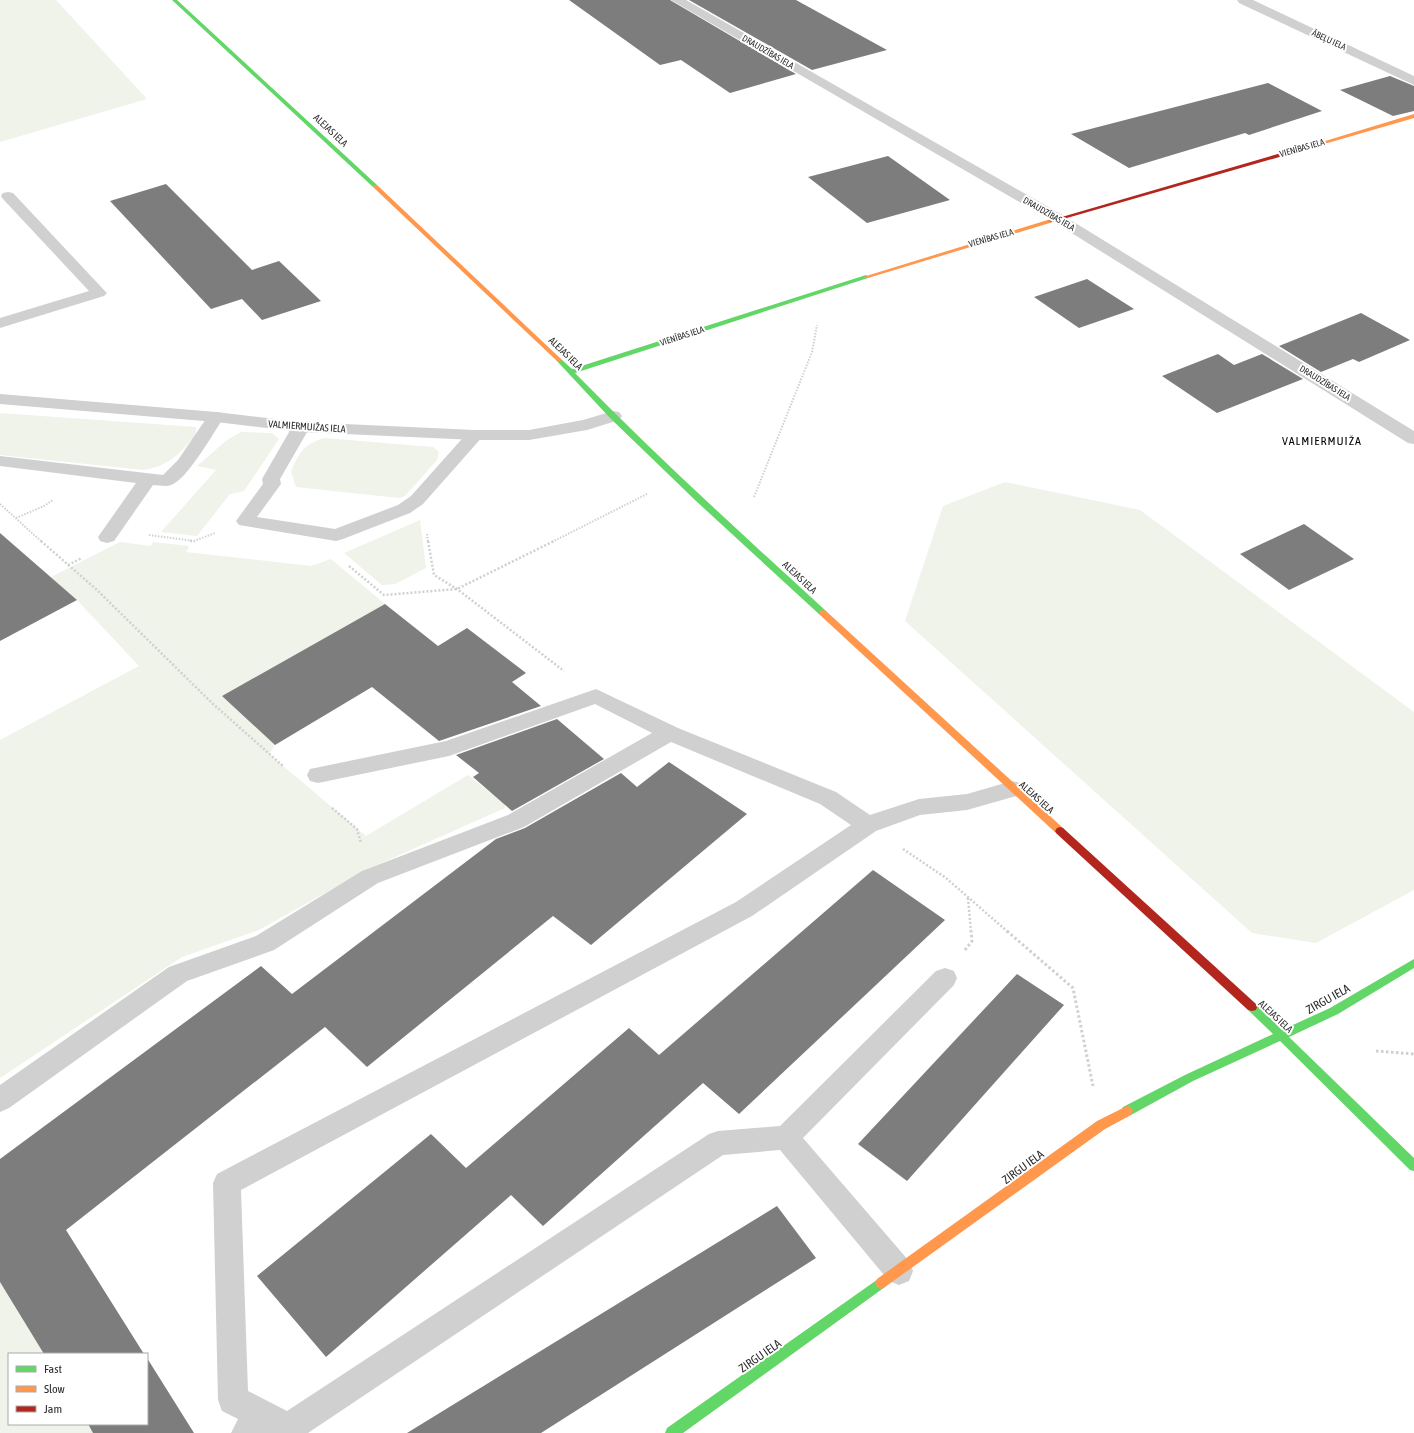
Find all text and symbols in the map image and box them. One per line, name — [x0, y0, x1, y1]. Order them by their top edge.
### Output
street label: ĀBEĻU IELA — [1310, 28, 1348, 53]
street label: DRAUDZĪBAS IELA — [740, 33, 796, 71]
street label: ALEJAS IELA — [311, 112, 350, 149]
street label: VIENĪBAS IELA — [1279, 137, 1326, 159]
street label: DRAUDZĪBAS IELA — [1021, 195, 1077, 233]
street label: VIENĪBAS IELA — [968, 227, 1015, 249]
street label: VIENĪBAS IELA — [659, 324, 706, 348]
street label: ALEJAS IELA — [547, 335, 585, 372]
street label: DRAUDZĪBAS IELA — [1298, 363, 1353, 403]
street label: VALMIERMUIŽAS IELA — [268, 418, 346, 435]
district label: VALMIERMUIŽA — [1282, 434, 1362, 448]
street label: ALEJAS IELA — [780, 559, 819, 596]
street label: ALEJAS IELA — [1017, 779, 1056, 816]
street label: ZIRGU IELA — [1304, 981, 1353, 1017]
street label: ALEJAS IELA — [1256, 998, 1295, 1035]
street label: ZIRGU IELA — [999, 1147, 1047, 1187]
street label: ZIRGU IELA — [736, 1336, 784, 1376]
legend — [8, 1353, 148, 1425]
text: Fast — [44, 1362, 62, 1376]
text: Slow — [44, 1382, 65, 1396]
text: Jam — [44, 1402, 62, 1416]

